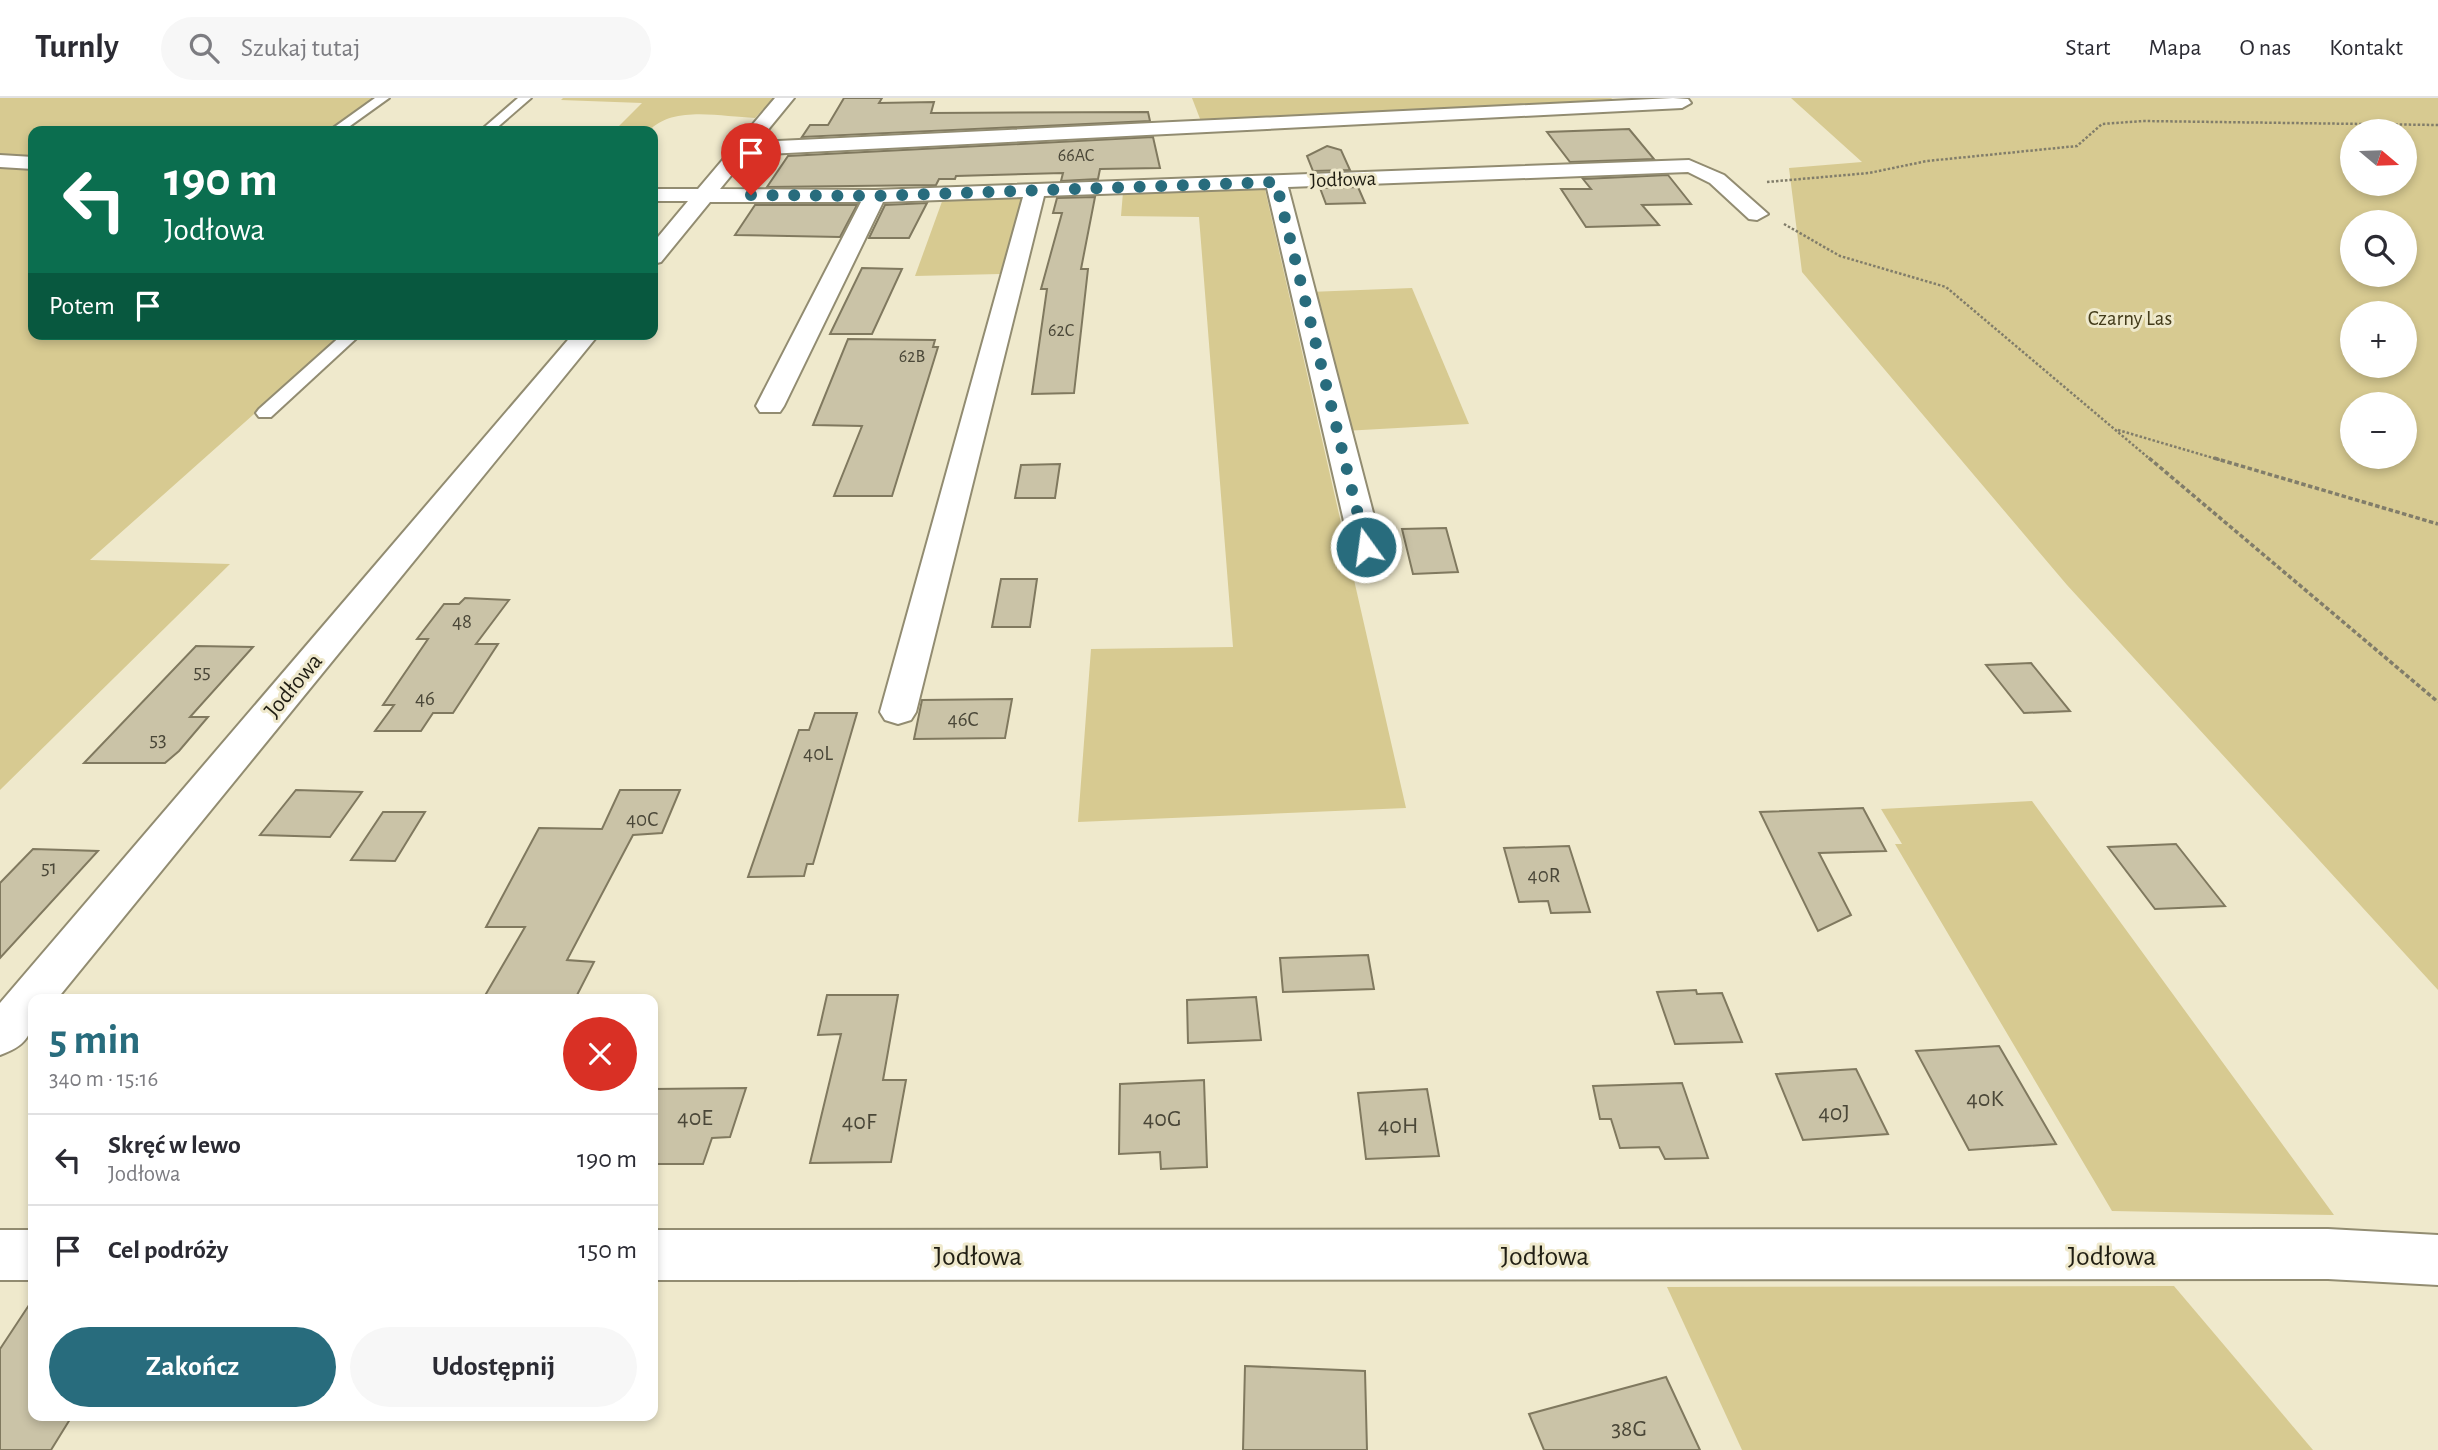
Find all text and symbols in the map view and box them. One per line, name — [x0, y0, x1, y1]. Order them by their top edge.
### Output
search box — [161, 17, 651, 80]
icon: search — [185, 29, 223, 67]
text: Turnly — [35, 31, 119, 64]
text: Szukaj tutaj — [241, 35, 360, 61]
text: Start — [2065, 36, 2110, 60]
text: Mapa — [2148, 36, 2202, 60]
text: O nas — [2240, 36, 2291, 60]
text: Kontakt — [2329, 36, 2403, 60]
north arrow — [2340, 119, 2417, 196]
map controls — [2340, 119, 2417, 469]
pin — [721, 123, 781, 195]
icon: arrive — [732, 134, 770, 172]
house number: 66AC — [1058, 147, 1094, 165]
icon: left — [49, 154, 140, 245]
text: 190 m — [164, 156, 278, 205]
street label: Jodłowa — [1310, 168, 1377, 191]
button: search — [2340, 210, 2417, 287]
text: Jodłowa — [164, 214, 265, 246]
icon: arrive — [129, 287, 167, 325]
text: Potem — [49, 293, 115, 319]
button: + — [2340, 301, 2417, 378]
park label: Czarny Las — [2088, 308, 2172, 329]
house number: 62C — [1048, 322, 1074, 340]
house number: 62B — [899, 348, 925, 366]
button: − — [2340, 392, 2417, 469]
position arrow — [1329, 510, 1403, 584]
house number: 48 — [452, 611, 472, 632]
street label: Jodłowa — [260, 649, 327, 722]
house number: 55 — [193, 661, 211, 682]
house number: 46 — [415, 688, 435, 709]
house number: 46C — [948, 709, 979, 730]
house number: 53 — [149, 729, 167, 750]
house number: 40L — [803, 743, 833, 764]
house number: 40C — [626, 809, 658, 830]
house number: 51 — [41, 857, 57, 878]
house number: 40R — [1528, 865, 1560, 886]
button: close — [563, 1017, 637, 1091]
text: 5 min — [49, 1019, 141, 1061]
text: 340 m · 15:16 — [49, 1068, 158, 1091]
house number: 40K — [1966, 1087, 2005, 1111]
house number: 40J — [1818, 1101, 1850, 1125]
house number: 40E — [677, 1106, 713, 1130]
house number: 40G — [1143, 1107, 1181, 1131]
house number: 40F — [842, 1110, 877, 1134]
house number: 40H — [1378, 1114, 1418, 1138]
text: Skręć w lewo — [108, 1132, 241, 1158]
icon: left — [49, 1141, 87, 1179]
text: 190 m — [577, 1146, 637, 1172]
text: Jodłowa — [108, 1163, 181, 1186]
icon: arrive — [49, 1232, 87, 1270]
text: Cel podróży — [108, 1237, 228, 1263]
text: 150 m — [578, 1237, 637, 1263]
street label: Jodłowa — [934, 1243, 1022, 1271]
street label: Jodłowa — [1501, 1243, 1589, 1271]
street label: Jodłowa — [2068, 1243, 2156, 1271]
button: Zakończ — [49, 1327, 336, 1407]
button: Udostępnij — [350, 1327, 637, 1407]
house number: 38G — [1611, 1417, 1647, 1441]

